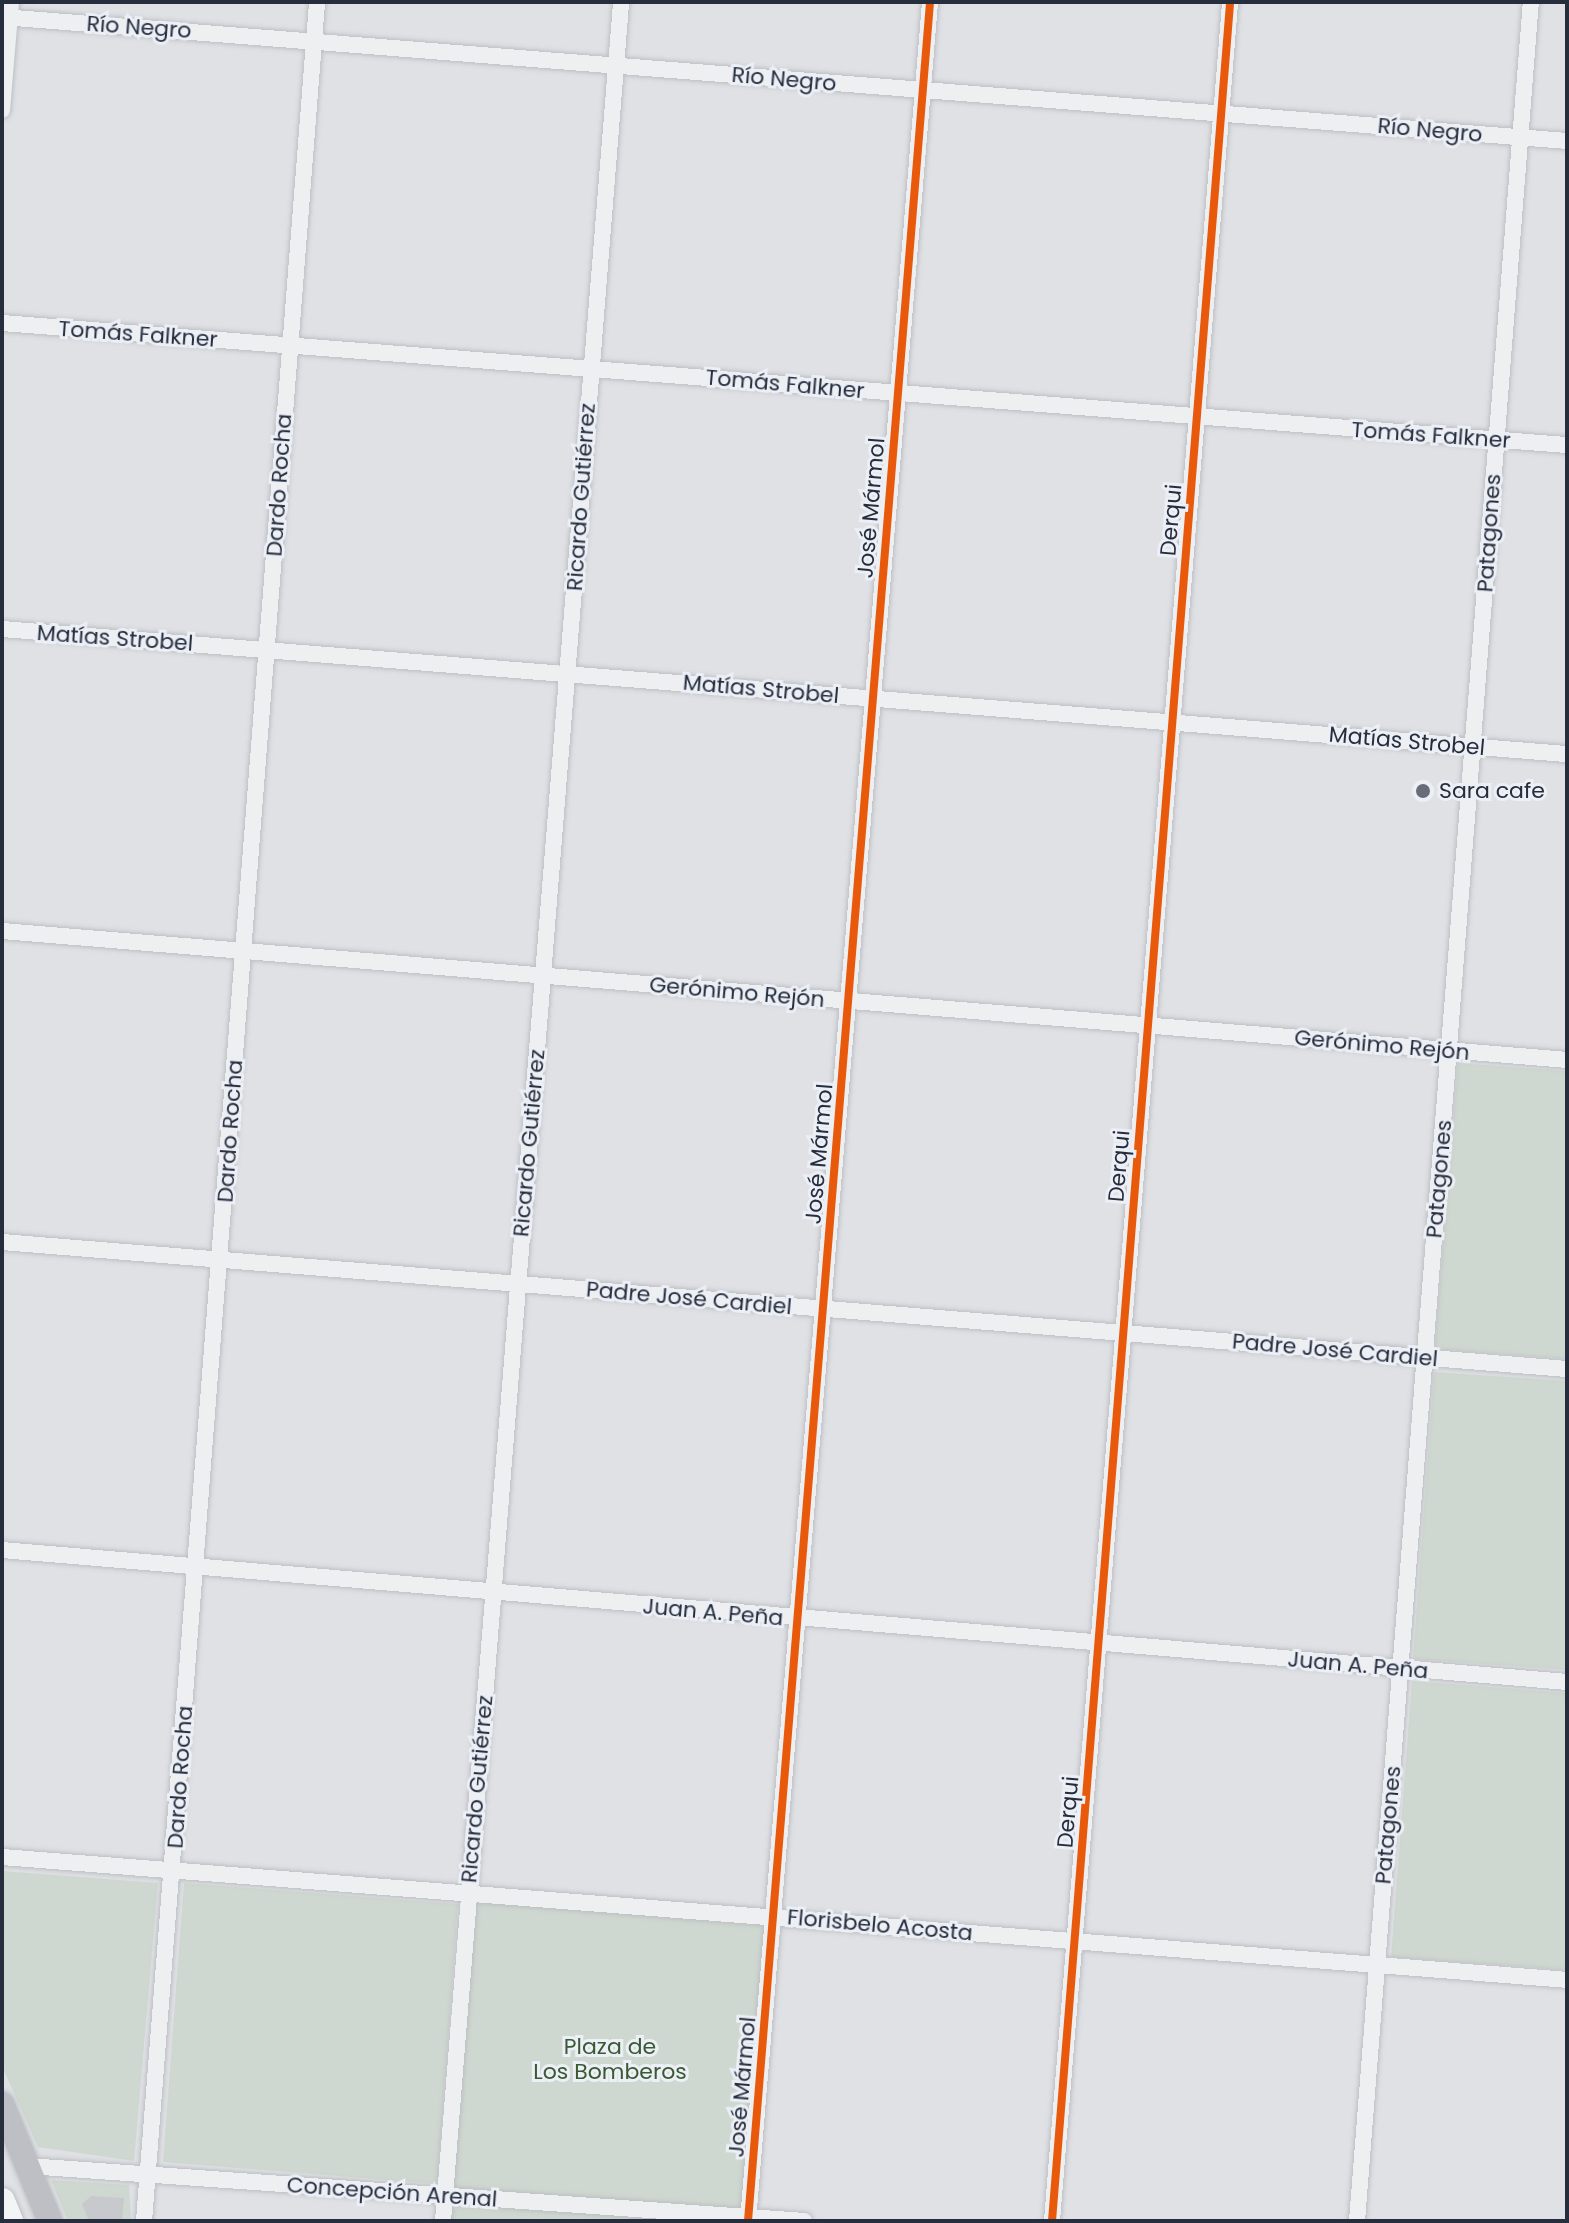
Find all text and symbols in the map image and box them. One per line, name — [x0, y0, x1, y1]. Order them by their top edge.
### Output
street label: Río Negro — [86, 10, 192, 44]
street label: Río Negro — [731, 61, 837, 97]
street label: Río Negro — [1377, 112, 1483, 148]
street label: Tomás Falkner — [58, 315, 218, 353]
street label: Tomás Falkner — [704, 364, 866, 404]
street label: Ricardo Gutiérrez — [561, 402, 601, 592]
street label: Dardo Rocha — [261, 413, 297, 557]
street label: Tomás Falkner — [1351, 416, 1511, 454]
street label: José Mármol — [852, 437, 890, 579]
street label: Patagones — [1472, 473, 1506, 593]
street label: Derqui — [1155, 483, 1187, 557]
street label: Matías Strobel — [36, 619, 194, 657]
street label: Matías Strobel — [682, 669, 840, 709]
street label: Matías Strobel — [1328, 721, 1486, 761]
place label: Sara cafe — [1439, 778, 1545, 804]
marker: Sara cafe — [1414, 782, 1432, 800]
street label: Gerónimo Rejón — [648, 971, 826, 1013]
street label: Gerónimo Rejón — [1293, 1024, 1471, 1066]
street label: Ricardo Gutiérrez — [508, 1048, 550, 1238]
street label: Dardo Rocha — [212, 1059, 248, 1203]
street label: José Mármol — [800, 1083, 838, 1225]
street label: Patagones — [1421, 1119, 1457, 1239]
street label: Derqui — [1103, 1129, 1135, 1203]
street label: Padre José Cardiel — [585, 1276, 793, 1320]
street label: Padre José Cardiel — [1231, 1328, 1439, 1372]
street label: Juan A. Peña — [642, 1593, 784, 1631]
street label: Juan A. Peña — [1287, 1646, 1429, 1684]
street label: Ricardo Gutiérrez — [456, 1694, 498, 1884]
street label: Dardo Rocha — [162, 1705, 198, 1849]
street label: Patagones — [1370, 1765, 1406, 1885]
street label: Derqui — [1052, 1775, 1084, 1849]
street label: Florisbelo Acosta — [786, 1904, 974, 1946]
street label: José Mármol — [723, 2016, 761, 2158]
park label: Plaza de Los Bomberos — [533, 2033, 687, 2084]
street label: Concepción Arenal — [286, 2171, 498, 2213]

